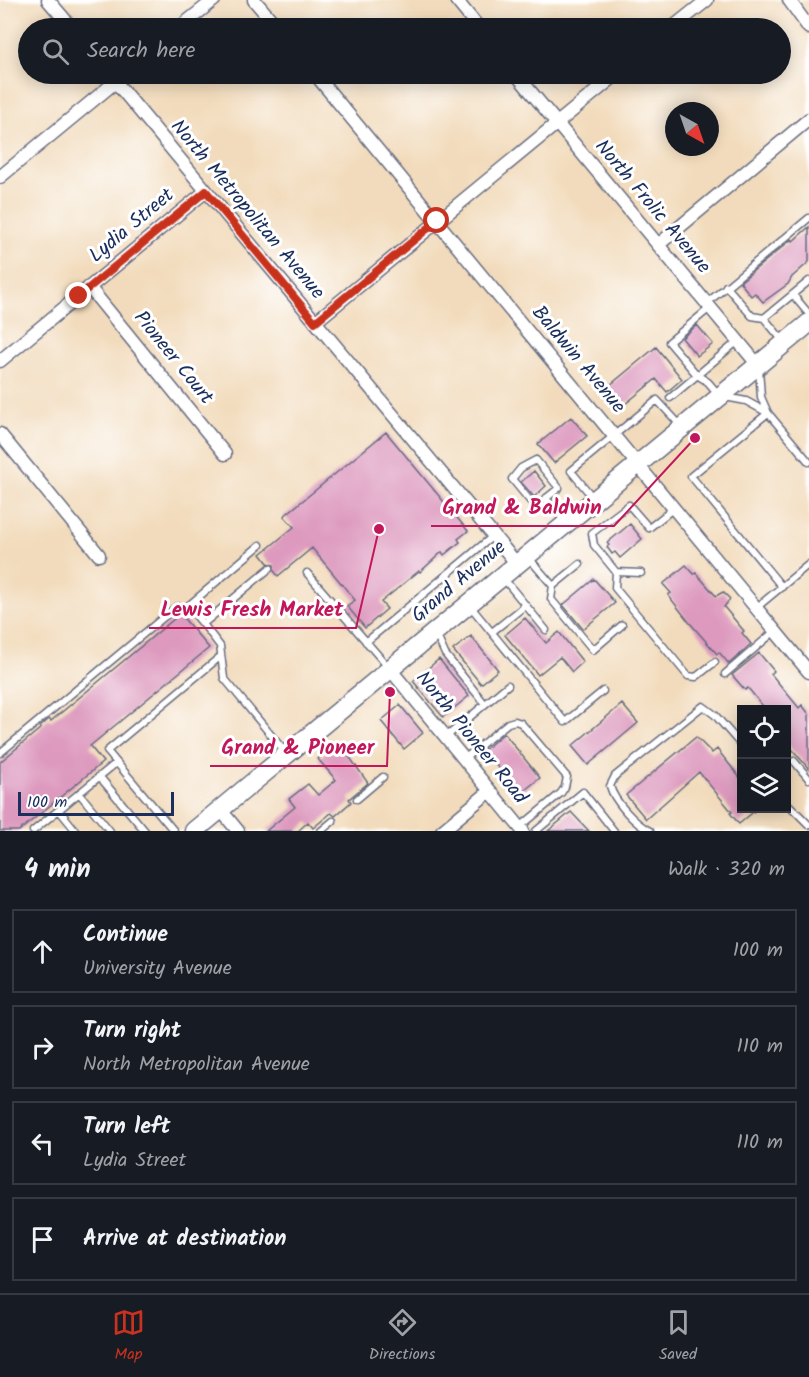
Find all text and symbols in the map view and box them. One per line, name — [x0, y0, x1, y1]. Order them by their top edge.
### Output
search box — [18, 18, 791, 84]
text: Search here — [87, 34, 195, 69]
icon: search — [39, 35, 72, 68]
north arrow — [665, 102, 719, 156]
street label: North Metropolitan Avenue — [162, 113, 332, 307]
street label: North Frolic Avenue — [586, 133, 718, 281]
street label: Lydia Street — [82, 180, 182, 271]
route start — [423, 207, 449, 233]
route end — [65, 282, 91, 308]
street label: Baldwin Avenue — [523, 299, 633, 421]
street label: Pioneer Court — [125, 304, 221, 412]
callout: Grand & Baldwin — [431, 487, 614, 526]
text: Grand & Baldwin — [442, 492, 602, 525]
street label: Grand Avenue — [404, 533, 514, 631]
callout: Lewis Fresh Market — [149, 589, 356, 628]
text: Lewis Fresh Market — [160, 594, 344, 627]
street label: North Pioneer Road — [407, 664, 536, 813]
map controls — [737, 705, 791, 813]
button: locate — [737, 705, 791, 759]
callout: Grand & Pioneer — [210, 727, 387, 766]
text: Grand & Pioneer — [222, 732, 376, 765]
button: layers — [737, 759, 791, 813]
scale bar — [18, 789, 174, 816]
text: 100 m — [27, 790, 67, 815]
text: 4 min — [24, 849, 91, 891]
text: Walk · 320 m — [668, 854, 785, 886]
text: Continue — [83, 918, 168, 953]
icon: ahead — [26, 935, 59, 968]
text: 100 m — [733, 935, 783, 967]
text: University Avenue — [83, 953, 232, 985]
text: Turn right — [83, 1014, 181, 1049]
icon: right — [26, 1031, 59, 1064]
text: 110 m — [737, 1031, 783, 1063]
text: North Metropolitan Avenue — [83, 1049, 310, 1081]
text: Turn left — [83, 1110, 170, 1145]
icon: left — [26, 1127, 59, 1160]
text: 110 m — [737, 1127, 783, 1159]
text: Lydia Street — [83, 1145, 186, 1177]
text: Arrive at destination — [83, 1222, 286, 1257]
icon: arrive — [26, 1223, 59, 1256]
tab: Map — [112, 1306, 145, 1367]
tab: Directions — [369, 1306, 435, 1367]
tab: Saved — [659, 1306, 697, 1367]

